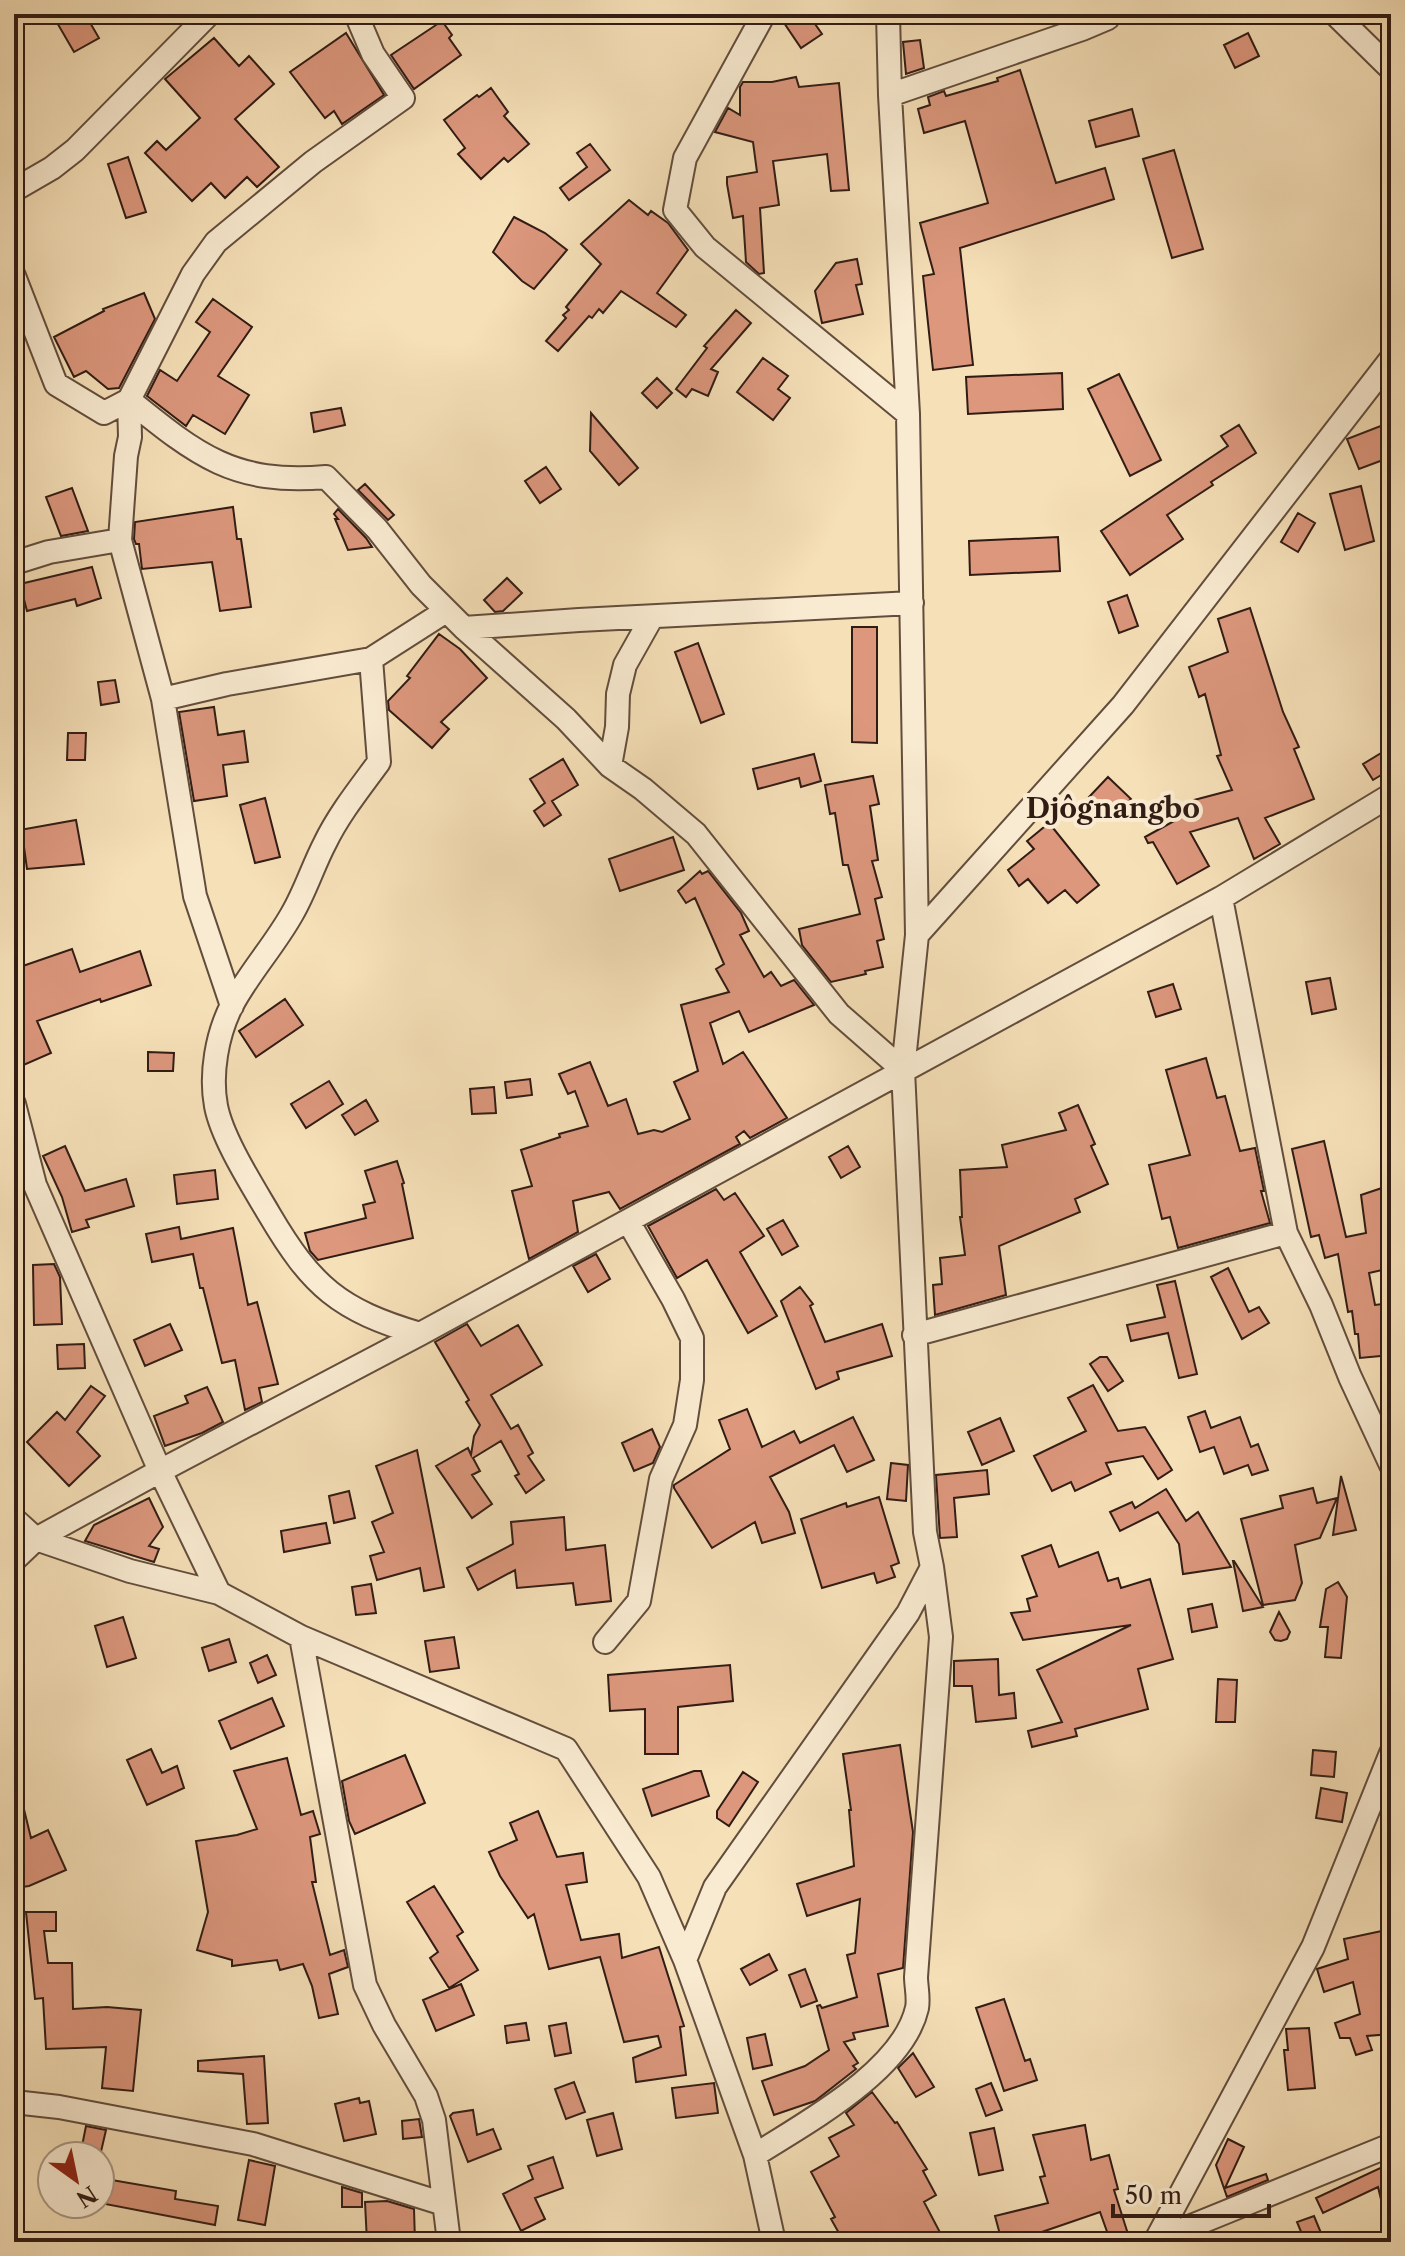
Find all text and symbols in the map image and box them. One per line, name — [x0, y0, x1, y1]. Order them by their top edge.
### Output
district label: Djôgnangbo — [1026, 791, 1200, 825]
north arrow — [36, 2140, 116, 2220]
scale bar — [1113, 2168, 1269, 2218]
text: N — [71, 2180, 102, 2213]
text: 50 m — [1125, 2181, 1182, 2210]

